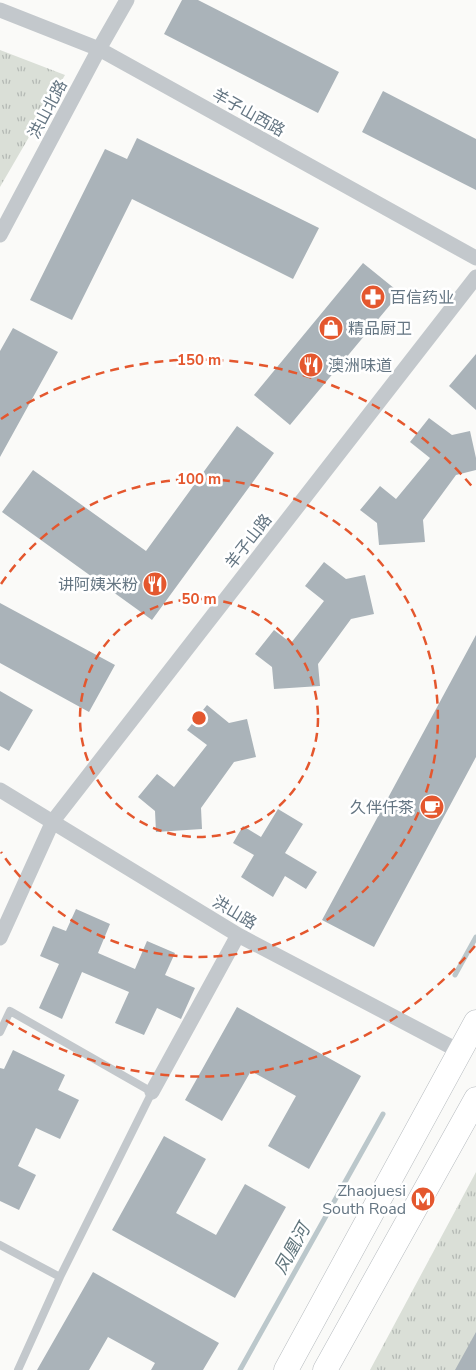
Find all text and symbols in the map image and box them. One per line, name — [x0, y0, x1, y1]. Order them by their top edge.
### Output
street label: 洪山北路 — [23, 76, 73, 143]
street label: 羊子山西路 — [208, 84, 289, 142]
pharmacy icon: 百信药业 — [360, 284, 386, 310]
place label: 百信药业 — [390, 287, 454, 309]
shop icon: 精品厨卫 — [318, 315, 344, 341]
place label: 精品厨卫 — [348, 318, 412, 340]
text: 150 m — [177, 350, 221, 370]
restaurant icon: 澳洲味道 — [298, 352, 324, 378]
place label: 澳洲味道 — [328, 355, 392, 377]
text: 100 m — [177, 469, 221, 489]
street label: 羊子山路 — [220, 510, 277, 574]
restaurant icon: 讲阿姨米粉 — [142, 571, 168, 597]
place label: 讲阿姨米粉 — [58, 574, 138, 596]
text: 50 m — [181, 589, 217, 609]
centre of rings — [190, 709, 208, 727]
cafe icon: 久伴仟茶 — [419, 794, 445, 820]
place label: 久伴仟茶 — [350, 797, 414, 819]
street label: 洪山路 — [208, 891, 261, 935]
place label: Zhaojuesi South Road — [322, 1180, 406, 1220]
metro station icon: Zhaojuesi South Road — [410, 1186, 436, 1212]
water label: 凤凰河 — [268, 1217, 317, 1278]

